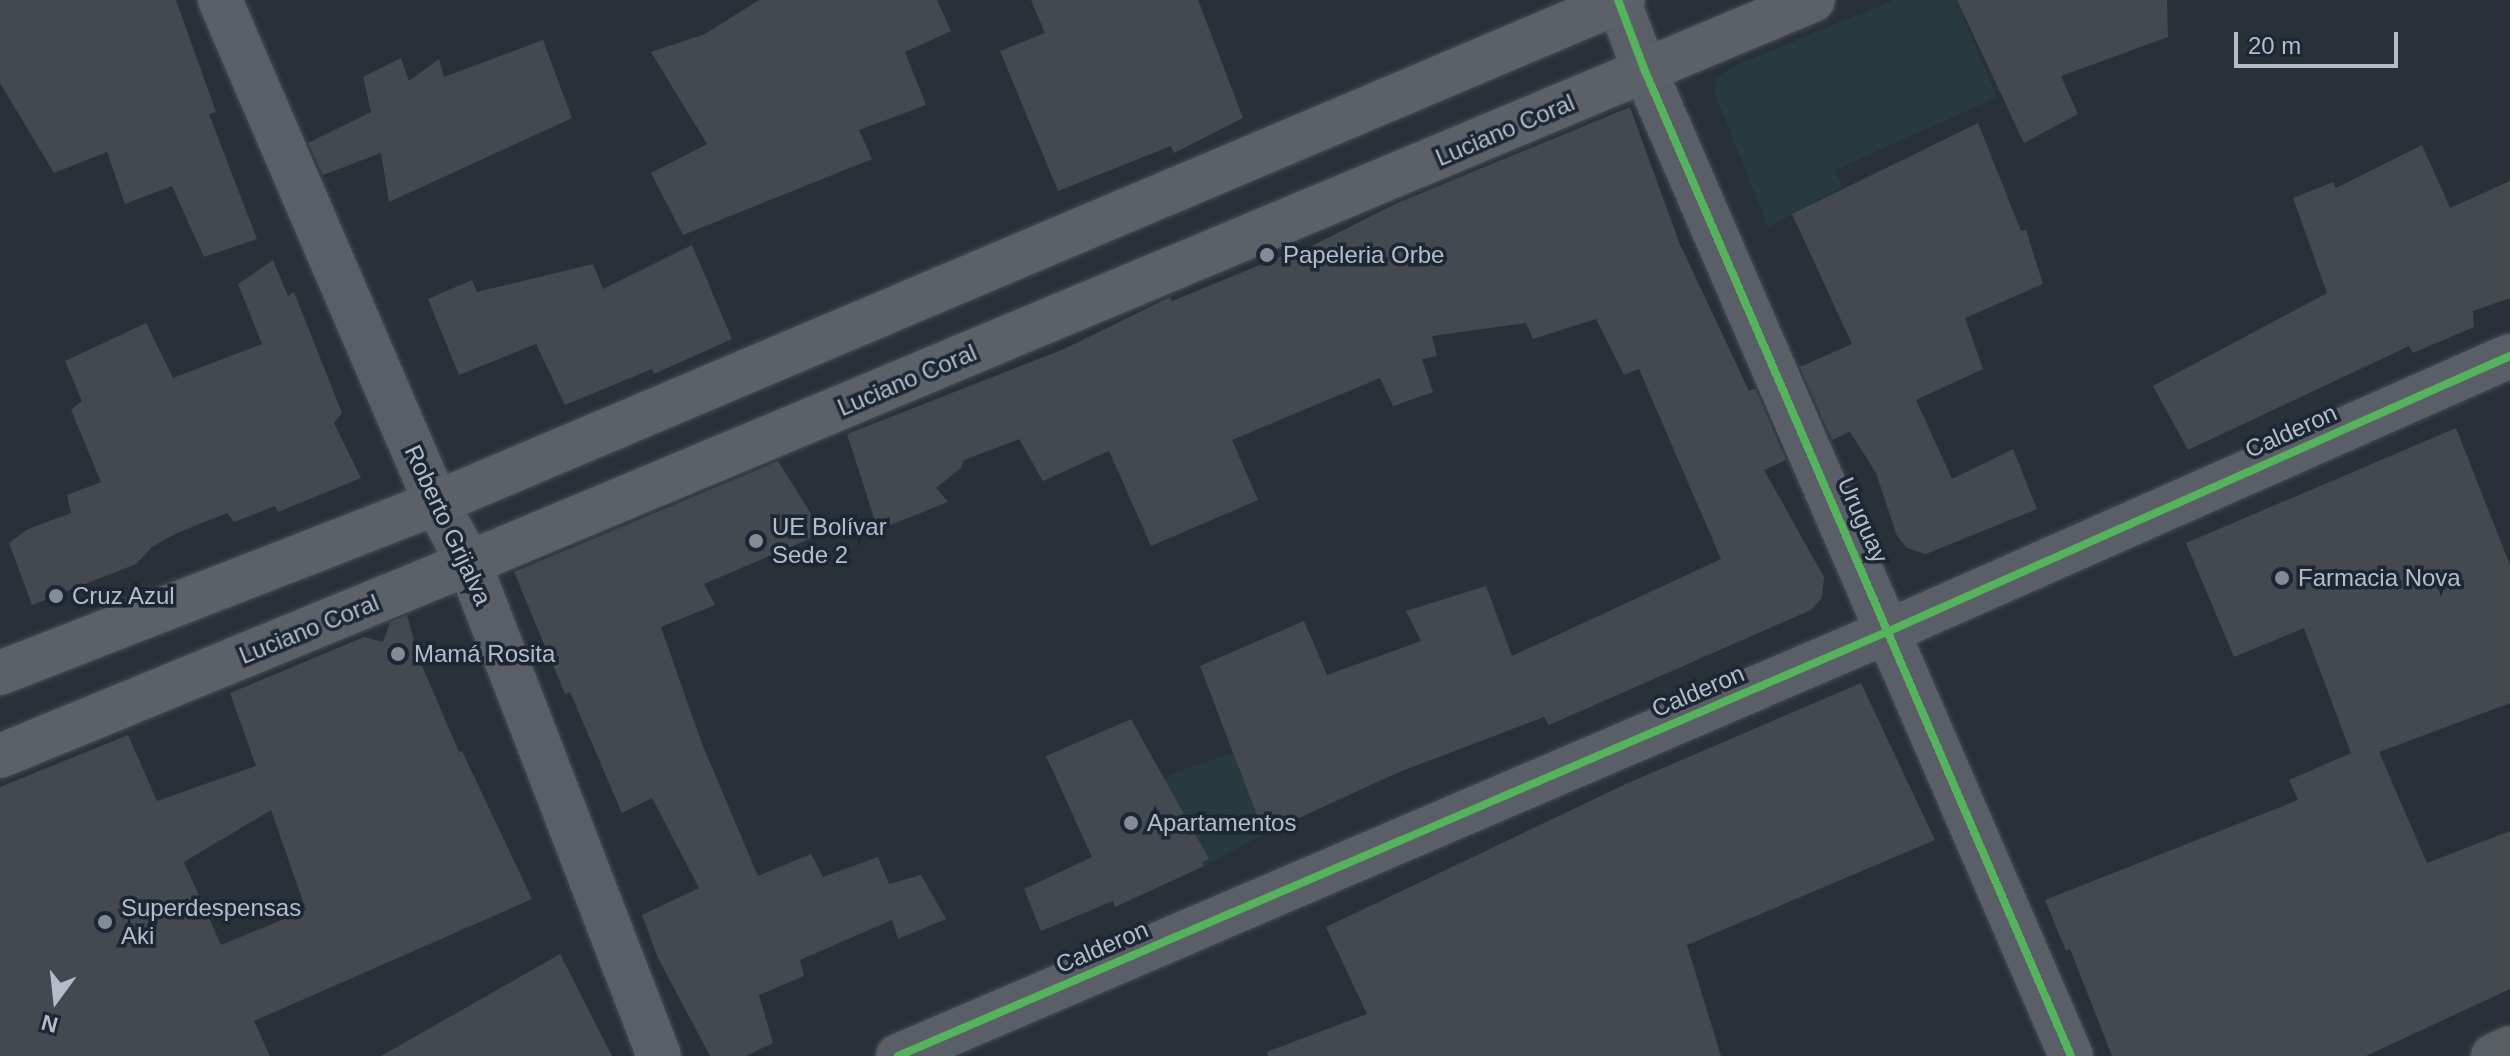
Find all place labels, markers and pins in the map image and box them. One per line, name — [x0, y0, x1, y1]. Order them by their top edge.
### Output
place label: Papeleria Orbe — [1283, 241, 1444, 269]
marker: Papeleria Orbe — [1258, 246, 1276, 264]
place label: UE Bolívar Sede 2 — [772, 513, 887, 569]
marker: UE Bolívar Sede 2 — [747, 532, 765, 550]
place label: Farmacia Nova — [2298, 564, 2461, 592]
marker: Farmacia Nova — [2273, 569, 2291, 587]
place label: Cruz Azul — [72, 582, 176, 610]
marker: Cruz Azul — [47, 587, 65, 605]
place label: Mamá Rosita — [414, 640, 555, 668]
marker: Mamá Rosita — [389, 645, 407, 663]
place label: Apartamentos — [1147, 809, 1296, 837]
marker: Apartamentos — [1122, 814, 1140, 832]
place label: Superdespensas Aki — [121, 894, 301, 950]
marker: Superdespensas Aki — [96, 913, 114, 931]

